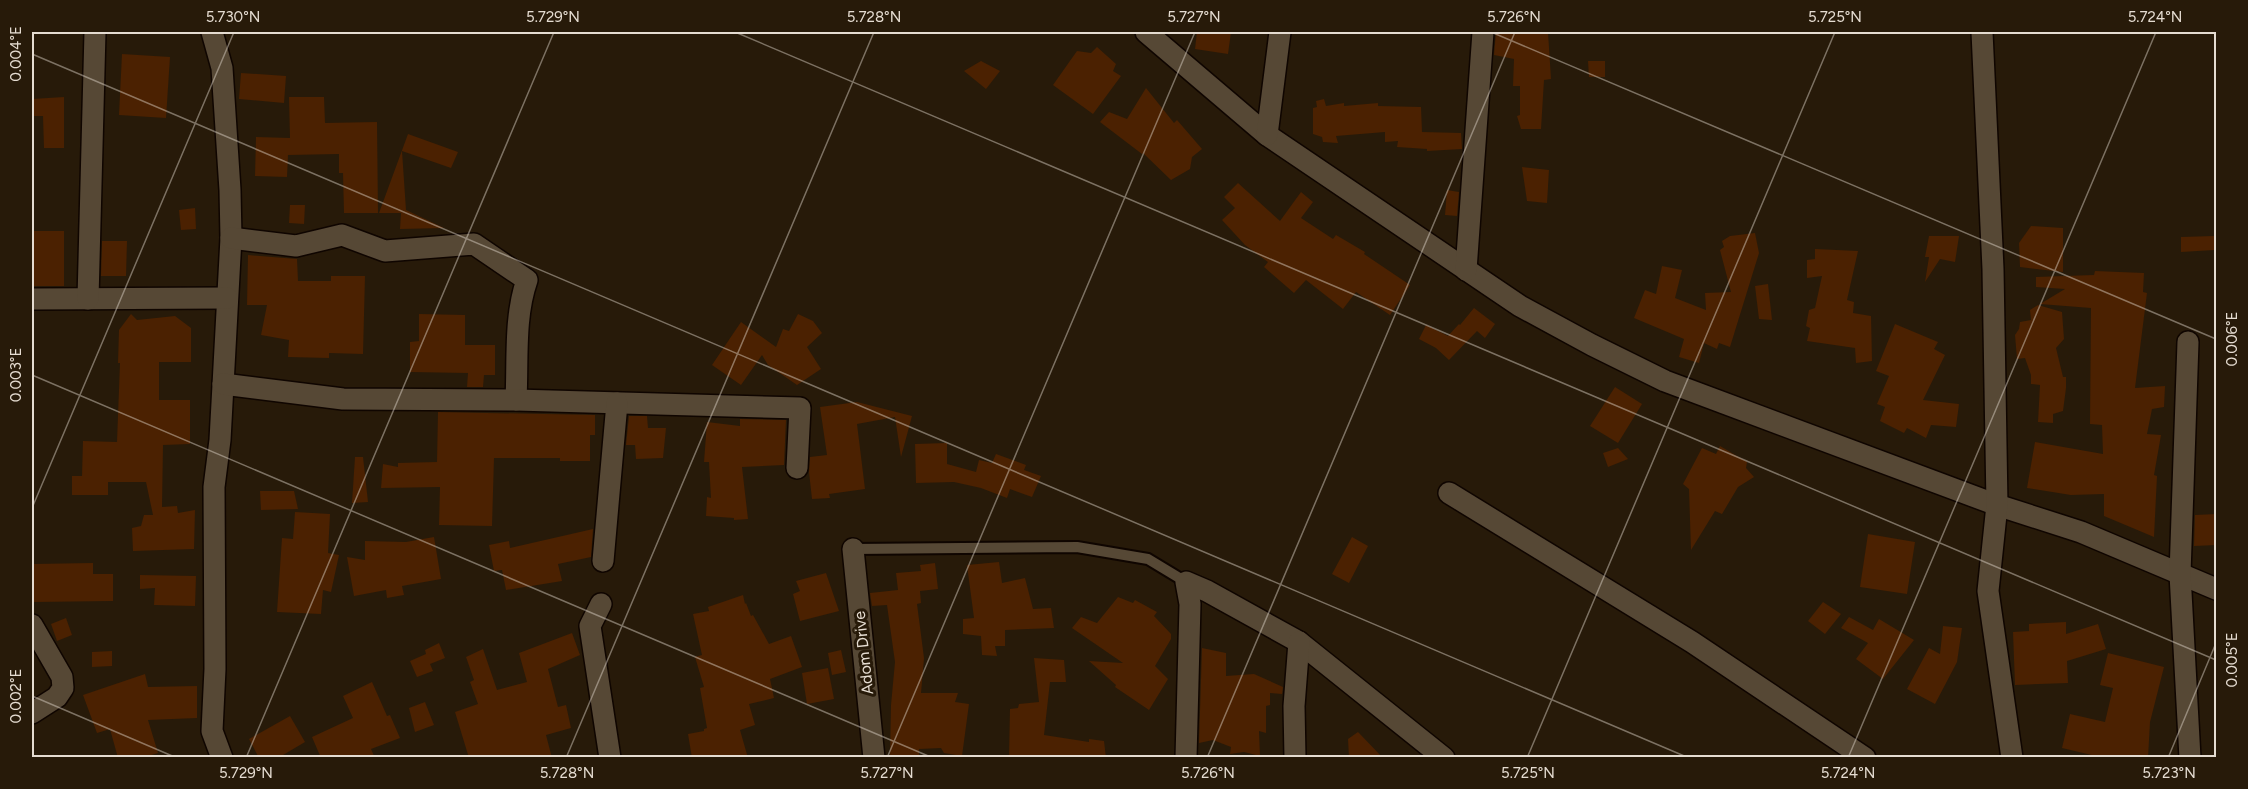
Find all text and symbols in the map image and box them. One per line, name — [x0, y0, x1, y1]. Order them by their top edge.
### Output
text: 5.730°N — [206, 8, 260, 26]
text: 5.729°N — [526, 8, 580, 26]
text: 5.728°N — [847, 8, 901, 26]
text: 5.727°N — [1167, 8, 1221, 26]
text: 5.726°N — [1487, 8, 1541, 26]
text: 5.725°N — [1808, 8, 1862, 26]
text: 5.724°N — [2128, 8, 2182, 26]
text: 0.004°E — [7, 26, 25, 82]
text: 0.006°E — [2223, 312, 2241, 366]
text: 0.003°E — [7, 348, 25, 402]
street label: Adom Drive — [850, 610, 877, 696]
text: 0.005°E — [2223, 632, 2241, 688]
text: 0.002°E — [7, 669, 25, 723]
text: 5.729°N — [219, 764, 273, 782]
text: 5.728°N — [540, 764, 594, 782]
text: 5.727°N — [860, 764, 914, 782]
text: 5.726°N — [1181, 764, 1235, 782]
text: 5.725°N — [1501, 764, 1555, 782]
text: 5.724°N — [1821, 764, 1875, 782]
text: 5.723°N — [2142, 764, 2196, 782]

